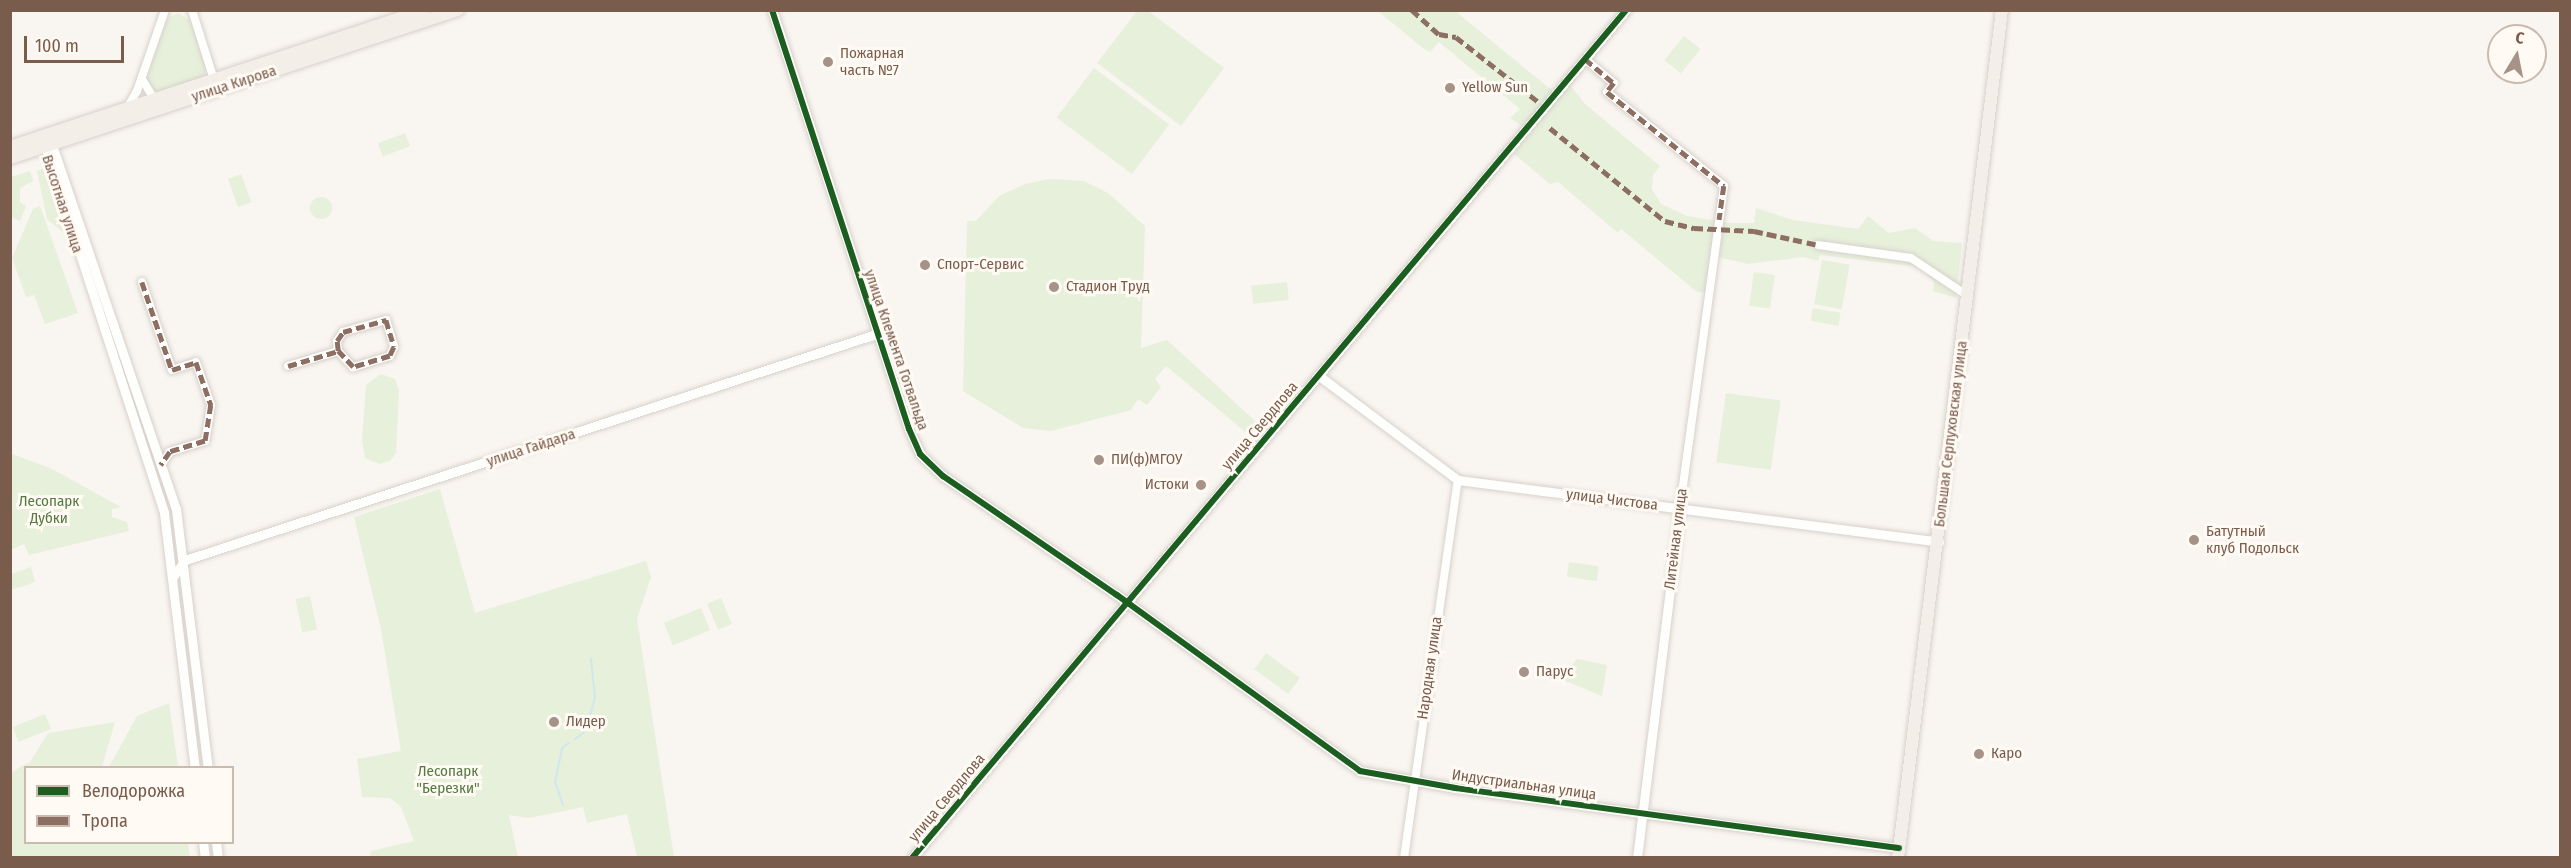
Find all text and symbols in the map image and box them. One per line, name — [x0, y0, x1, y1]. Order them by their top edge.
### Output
scale bar — [27, 24, 128, 62]
north arrow — [2487, 24, 2547, 84]
text: С — [2514, 28, 2526, 48]
text: 100 m — [35, 35, 79, 57]
place label: Пожарная часть №7 — [840, 44, 904, 79]
marker: Пожарная часть №7 — [821, 55, 835, 69]
street label: улица Кирова — [189, 62, 279, 106]
place label: Yellow Sun — [1462, 79, 1528, 97]
marker: Yellow Sun — [1443, 81, 1457, 95]
street label: Высотная улица — [38, 153, 86, 255]
place label: Спорт-Сервис — [937, 256, 1024, 274]
marker: Спорт-Сервис — [918, 258, 932, 272]
street label: улица Клемента Готвальда — [860, 267, 932, 433]
place label: Стадион Труд — [1066, 278, 1150, 296]
marker: Стадион Труд — [1047, 280, 1061, 294]
street label: Большая Серпуховская улица — [1931, 340, 1971, 528]
street label: улица Свердлова — [1218, 378, 1302, 474]
street label: улица Гайдара — [484, 425, 578, 471]
place label: ПИ(ф)МГОУ — [1111, 451, 1182, 469]
marker: ПИ(ф)МГОУ — [1092, 453, 1106, 467]
place label: Истоки — [1145, 476, 1189, 494]
marker: Истоки — [1194, 478, 1208, 492]
street label: улица Чистова — [1565, 485, 1659, 515]
street label: Литейная улица — [1661, 487, 1691, 591]
park label: Лесопарк Дубки — [19, 492, 79, 527]
place label: Батутный клуб Подольск — [2206, 522, 2299, 557]
marker: Батутный клуб Подольск — [2187, 533, 2201, 547]
street label: Народная улица — [1414, 615, 1446, 721]
place label: Парус — [1536, 663, 1573, 681]
marker: Парус — [1517, 665, 1531, 679]
place label: Лидер — [566, 713, 606, 731]
marker: Лидер — [547, 715, 561, 729]
place label: Каро — [1991, 745, 2022, 763]
marker: Каро — [1972, 747, 1986, 761]
street label: улица Свердлова — [905, 750, 989, 846]
park label: Лесопарк "Березки" — [416, 762, 480, 797]
legend — [24, 766, 234, 844]
street label: Индустриальная улица — [1451, 766, 1597, 804]
text: Велодорожка — [82, 780, 185, 802]
text: Тропа — [82, 810, 128, 832]

